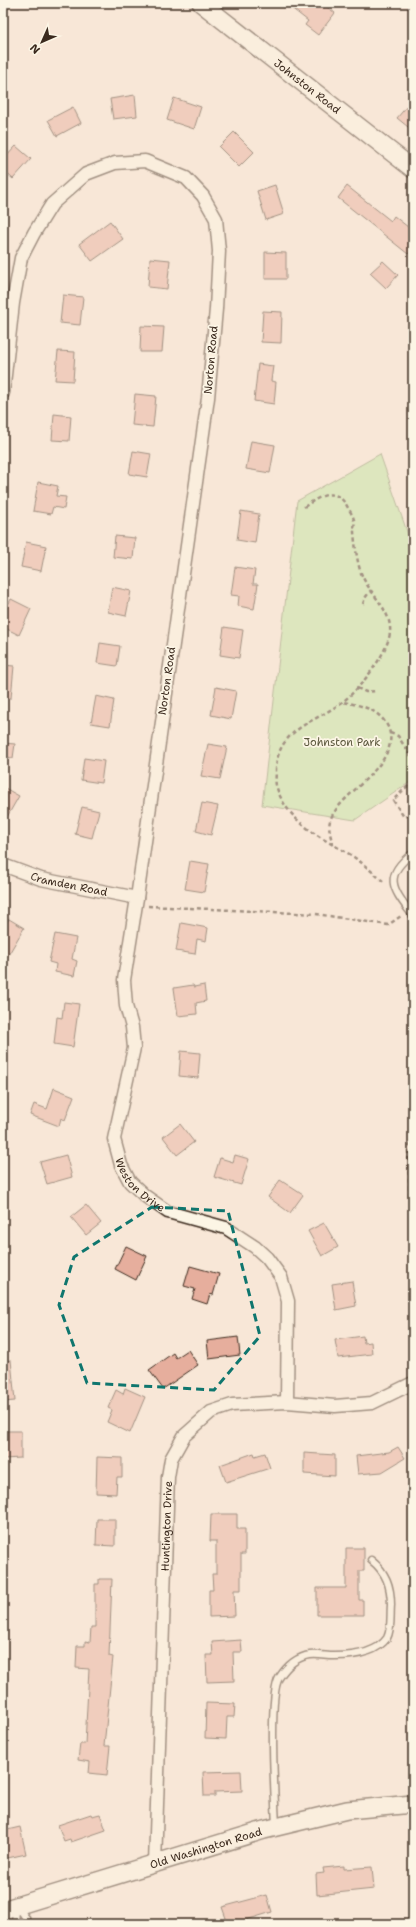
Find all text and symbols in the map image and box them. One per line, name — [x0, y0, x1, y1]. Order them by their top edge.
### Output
north arrow — [22, 22, 62, 62]
text: N — [27, 40, 44, 57]
street label: Johnston Road — [271, 55, 344, 117]
street label: Norton Road — [201, 325, 221, 395]
street label: Norton Road — [155, 646, 179, 716]
park label: Johnston Park — [304, 735, 380, 750]
street label: Cramden Road — [28, 868, 109, 899]
street label: Weston Drive — [112, 1156, 168, 1215]
street label: Huntington Drive — [157, 1481, 175, 1572]
street label: Old Washington Road — [148, 1824, 264, 1872]

